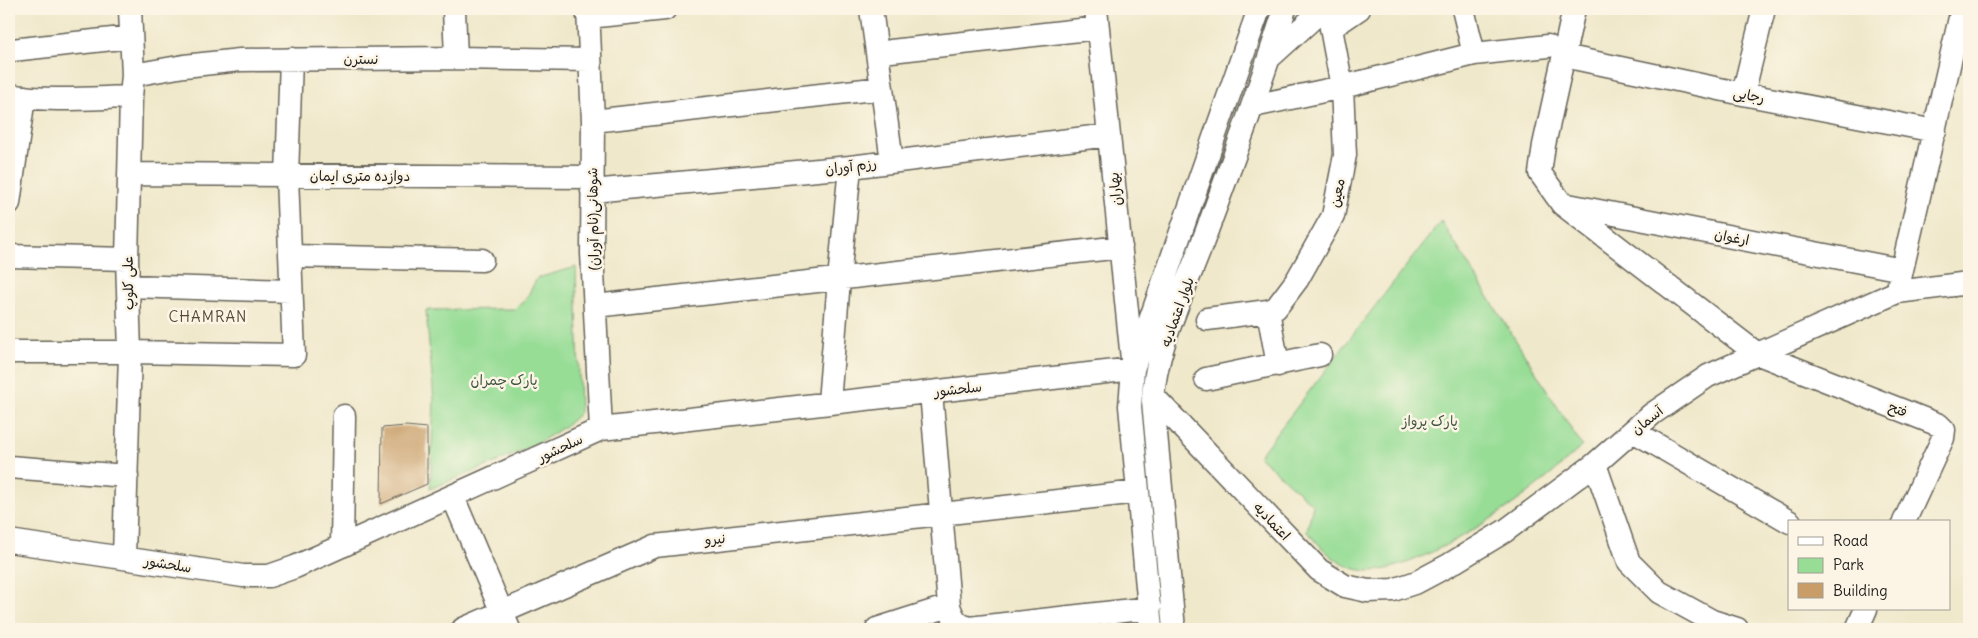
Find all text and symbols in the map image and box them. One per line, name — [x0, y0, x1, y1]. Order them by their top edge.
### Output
street label: نسترن — [344, 50, 378, 68]
street label: رجایی — [1732, 83, 1766, 107]
street label: رزم آوران — [824, 154, 878, 180]
street label: دوازده متری ایمان — [310, 167, 410, 185]
street label: شوهانی(نام آوران) — [583, 167, 605, 271]
street label: بهاران — [1104, 171, 1126, 207]
street label: معین — [1325, 177, 1349, 209]
street label: ارغوان — [1713, 225, 1751, 249]
street label: علی کلوپ — [119, 256, 138, 310]
street label: بلوار اعتمادیه — [1156, 274, 1198, 350]
district label: CHAMRAN — [169, 307, 247, 326]
park label: پارک چمران — [471, 371, 538, 390]
street label: سلحشور — [932, 378, 983, 401]
street label: فتح — [1886, 397, 1910, 422]
street label: آسمان — [1627, 401, 1667, 438]
park label: پارک پرواز — [1401, 412, 1458, 431]
street label: سلحشور — [534, 430, 585, 467]
street label: اعتمادیه — [1250, 498, 1294, 544]
legend — [1788, 520, 1950, 610]
street label: نیرو — [703, 529, 726, 549]
text: Road — [1833, 531, 1868, 550]
street label: سلحشور — [142, 551, 193, 577]
text: Park — [1833, 555, 1864, 574]
text: Building — [1833, 581, 1888, 600]

